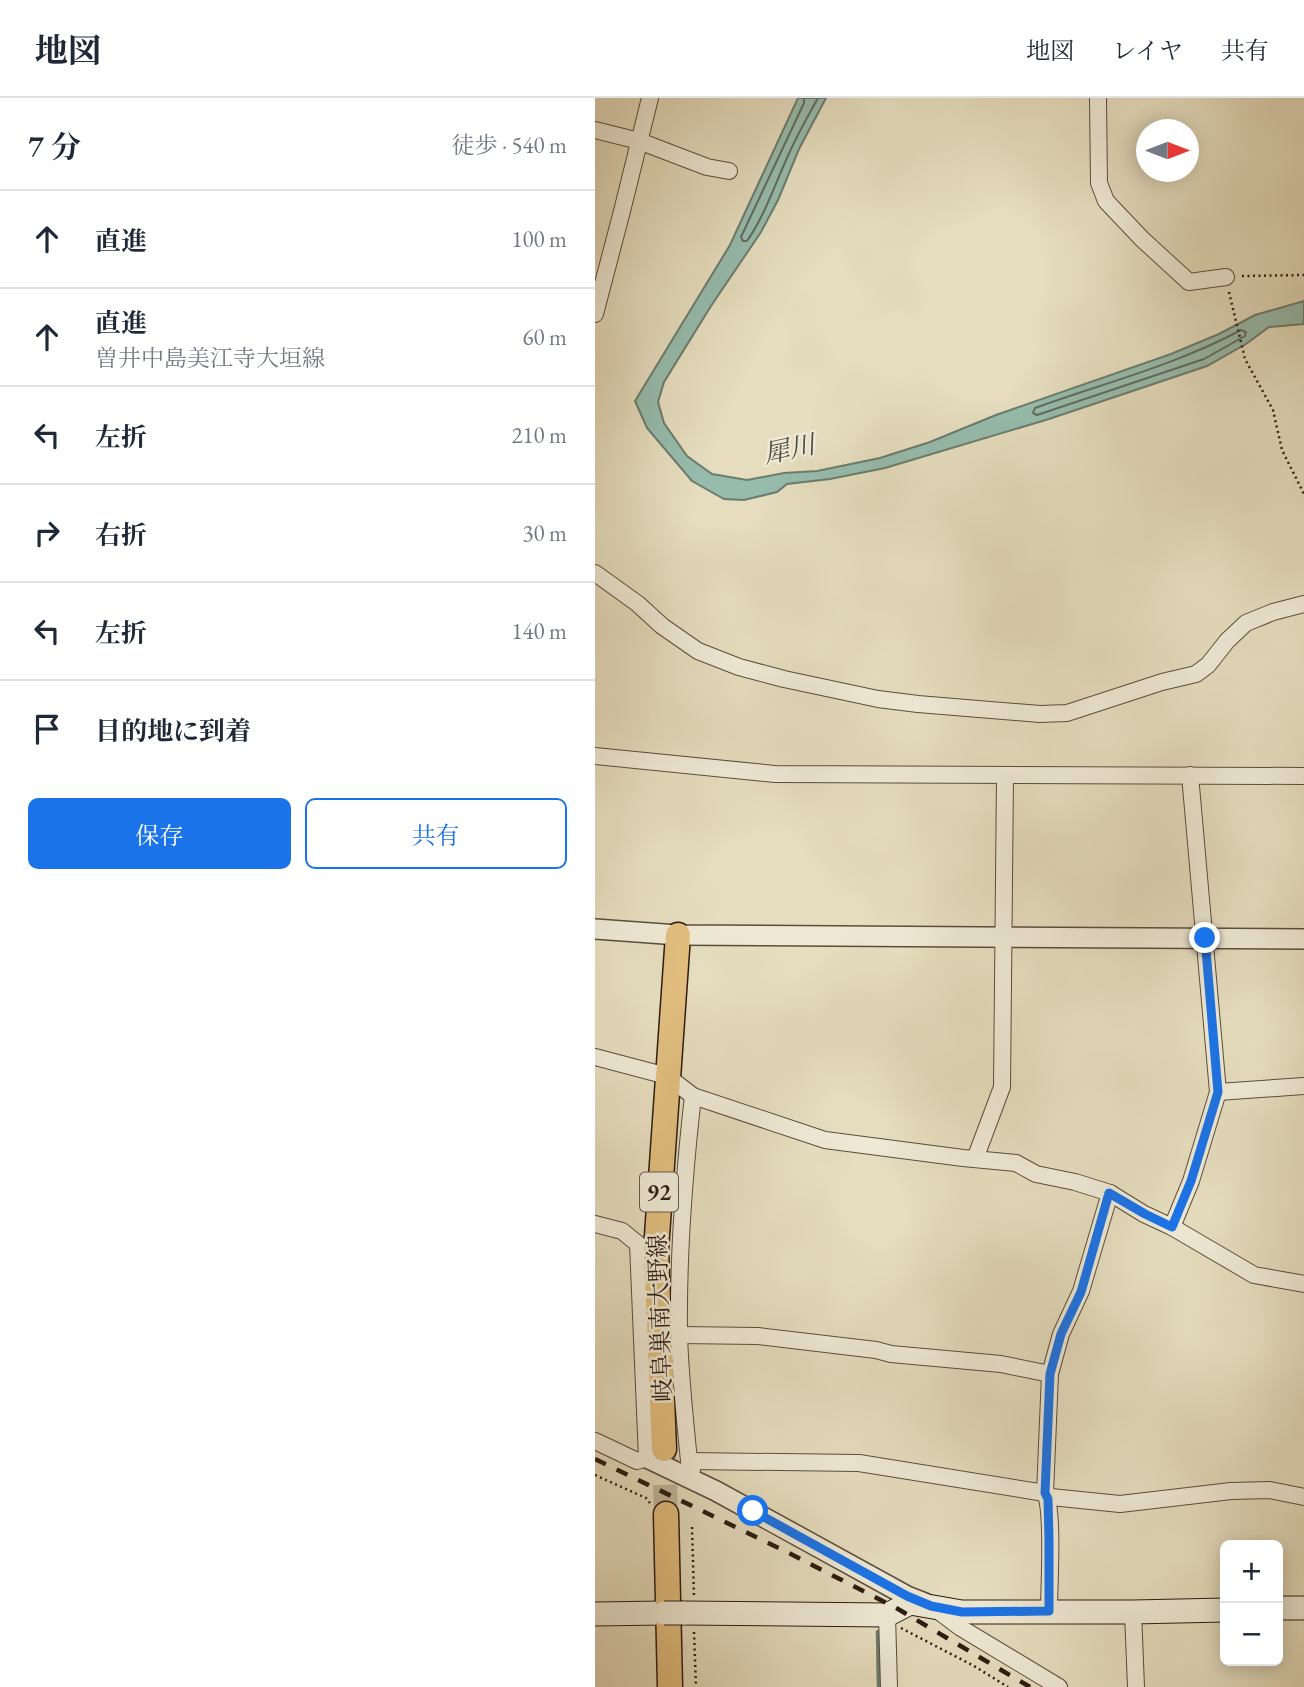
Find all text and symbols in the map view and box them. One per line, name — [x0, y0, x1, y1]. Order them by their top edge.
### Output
text: 地図 — [35, 29, 101, 72]
text: 地図 — [1026, 35, 1074, 66]
text: レイヤ — [1112, 35, 1183, 66]
text: 共有 — [1221, 35, 1269, 66]
north arrow — [1136, 119, 1199, 182]
text: 7 分 — [28, 127, 81, 166]
text: 徒歩 · 540 m — [452, 130, 567, 160]
icon: ahead — [28, 220, 66, 258]
text: 直進 — [95, 224, 147, 258]
text: 100 m — [511, 224, 567, 254]
text: 直進 — [95, 306, 147, 340]
icon: ahead — [28, 318, 66, 356]
text: 60 m — [522, 322, 567, 352]
text: 曽井中島美江寺大垣線 — [95, 343, 325, 373]
icon: left — [28, 416, 66, 454]
text: 左折 — [95, 420, 147, 454]
text: 210 m — [511, 420, 567, 450]
water label: 犀川 — [760, 426, 821, 471]
icon: right — [28, 514, 66, 552]
text: 右折 — [95, 518, 147, 552]
text: 30 m — [522, 518, 567, 548]
icon: left — [28, 612, 66, 650]
text: 左折 — [95, 616, 147, 650]
text: 140 m — [511, 616, 567, 646]
icon: arrive — [28, 710, 66, 748]
text: 目的地に到着 — [95, 714, 251, 748]
button: 保存 — [28, 798, 291, 869]
button: 共有 — [305, 798, 567, 869]
route end — [1189, 922, 1220, 953]
road number: 92 — [640, 1172, 678, 1212]
street label: 岐阜巣南大野線 — [641, 1234, 678, 1403]
route start — [737, 1495, 768, 1526]
map controls — [1220, 1540, 1283, 1666]
button: + — [1220, 1540, 1283, 1603]
button: − — [1220, 1603, 1283, 1666]

